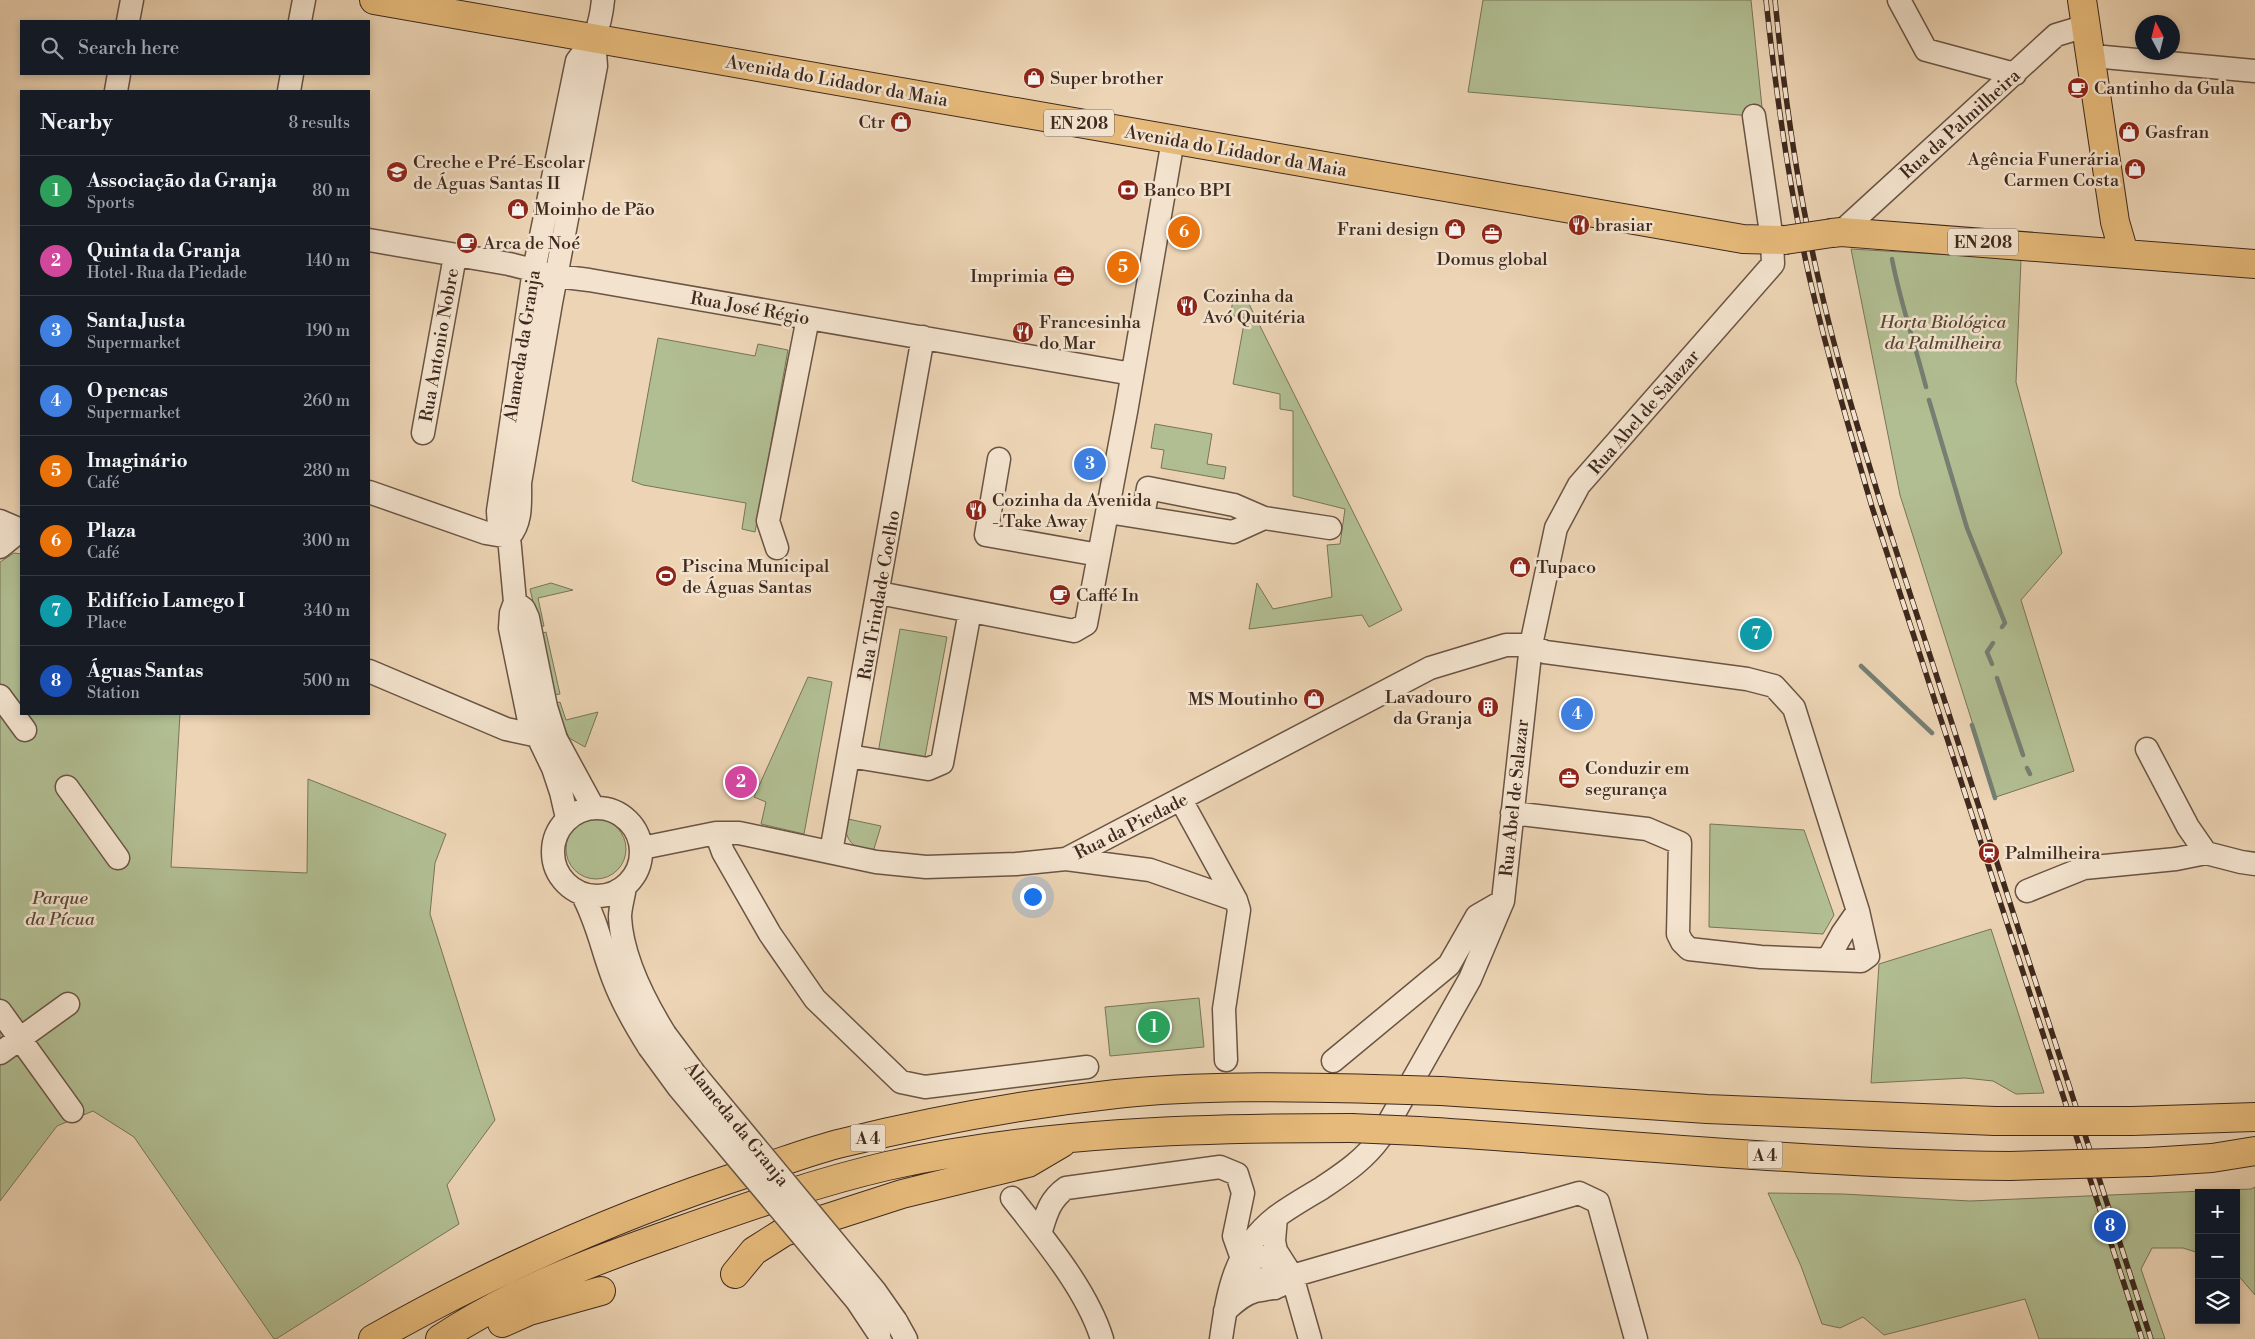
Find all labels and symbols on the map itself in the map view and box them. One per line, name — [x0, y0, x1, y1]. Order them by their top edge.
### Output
north arrow — [2135, 15, 2180, 60]
street label: Avenida do Lidador da Maia — [723, 50, 951, 113]
street label: Rua da Palmilheira — [1895, 64, 2026, 184]
shop icon: Super brother — [1022, 66, 1046, 90]
place label: Super brother — [1050, 67, 1164, 90]
cafe icon: Cantinho da Gula — [2066, 76, 2090, 100]
place label: Cantinho da Gula — [2094, 77, 2236, 100]
shop icon: Ctr — [889, 110, 913, 134]
road number: EN 208 — [1044, 110, 1114, 136]
place label: Ctr — [858, 111, 885, 134]
street label: Avenida do Lidador da Maia — [1122, 120, 1350, 183]
shop icon: Gasfran — [2117, 120, 2141, 144]
place label: Gasfran — [2145, 121, 2210, 144]
place label: Agência Funerária Carmen Costa — [1967, 148, 2120, 192]
place label: Creche e Pré-Escolar de Águas Santas II — [413, 151, 585, 195]
shop icon: Agência Funerária Carmen Costa — [2123, 157, 2147, 181]
school or university icon: Creche e Pré-Escolar de Águas Santas II — [385, 160, 409, 184]
bank icon: Banco BPI — [1116, 178, 1140, 202]
place label: Banco BPI — [1143, 179, 1231, 202]
shop icon: Moinho de Pão — [506, 197, 530, 221]
place label: Moinho de Pão — [534, 198, 655, 221]
pin: 6 — [1168, 213, 1200, 251]
restaurant icon: brasiar — [1567, 213, 1591, 237]
place label: brasiar — [1595, 214, 1653, 237]
shop icon: Frani design — [1443, 217, 1467, 241]
place label: Frani design — [1337, 218, 1439, 241]
office icon: Domus global — [1480, 222, 1504, 246]
road number: EN 208 — [1948, 228, 2018, 256]
cafe icon: Arca de Noé — [455, 231, 479, 255]
place label: Arca de Noé — [482, 232, 580, 255]
pin: 5 — [1107, 248, 1139, 286]
place label: Domus global — [1436, 248, 1548, 271]
office icon: Imprimia — [1052, 264, 1076, 288]
place label: Imprimia — [970, 265, 1049, 288]
street label: Rua Antonio Nobre — [415, 266, 464, 424]
street label: Alameda da Granja — [499, 268, 546, 425]
place label: Cozinha da Avó Quitéria — [1202, 285, 1306, 329]
street label: Rua José Régio — [688, 287, 811, 330]
restaurant icon: Cozinha da Avó Quitéria — [1175, 294, 1199, 318]
place label: Francesinha do Mar — [1039, 311, 1142, 355]
park label: Horta Biológica da Palmilheira — [1879, 311, 2007, 355]
restaurant icon: Francesinha do Mar — [1011, 320, 1035, 344]
street label: Rua Abel de Salazar — [1584, 345, 1705, 480]
pin: 3 — [1074, 445, 1106, 483]
place label: Cozinha da Avenida - Take Away — [992, 489, 1153, 533]
restaurant icon: Cozinha da Avenida - Take Away — [964, 498, 988, 522]
street label: Rua Trindade Coelho — [853, 508, 906, 682]
place label: Piscina Municipal de Águas Santas — [682, 555, 830, 599]
shop icon: Tupaco — [1508, 555, 1532, 579]
place label: Tupaco — [1536, 556, 1596, 579]
sports icon: Piscina Municipal de Águas Santas — [654, 564, 678, 588]
cafe icon: Caffé In — [1048, 583, 1072, 607]
place label: Caffé In — [1076, 584, 1139, 607]
pin: 7 — [1740, 615, 1772, 653]
place label: Lavadouro da Granja — [1385, 686, 1473, 730]
shop icon: MS Moutinho — [1302, 687, 1326, 711]
place label: MS Moutinho — [1188, 688, 1298, 711]
building icon: Lavadouro da Granja — [1476, 695, 1500, 719]
pin: 4 — [1561, 695, 1593, 733]
street label: Rua Abel de Salazar — [1495, 718, 1534, 878]
place label: Conduzir em segurança — [1585, 757, 1690, 801]
pin: 2 — [725, 763, 757, 801]
office icon: Conduzir em segurança — [1557, 766, 1581, 790]
street label: Rua da Piedade — [1071, 788, 1192, 865]
station icon: Palmilheira — [1977, 841, 2001, 865]
place label: Palmilheira — [2005, 842, 2101, 865]
your location — [1020, 884, 1046, 910]
park label: Parque da Pícua — [25, 887, 96, 931]
pin: 1 — [1138, 1008, 1170, 1046]
street label: Alameda da Granja — [679, 1057, 794, 1192]
road number: A 4 — [850, 1124, 886, 1152]
road number: A 4 — [1748, 1142, 1782, 1168]
pin: 8 — [2094, 1207, 2126, 1245]

